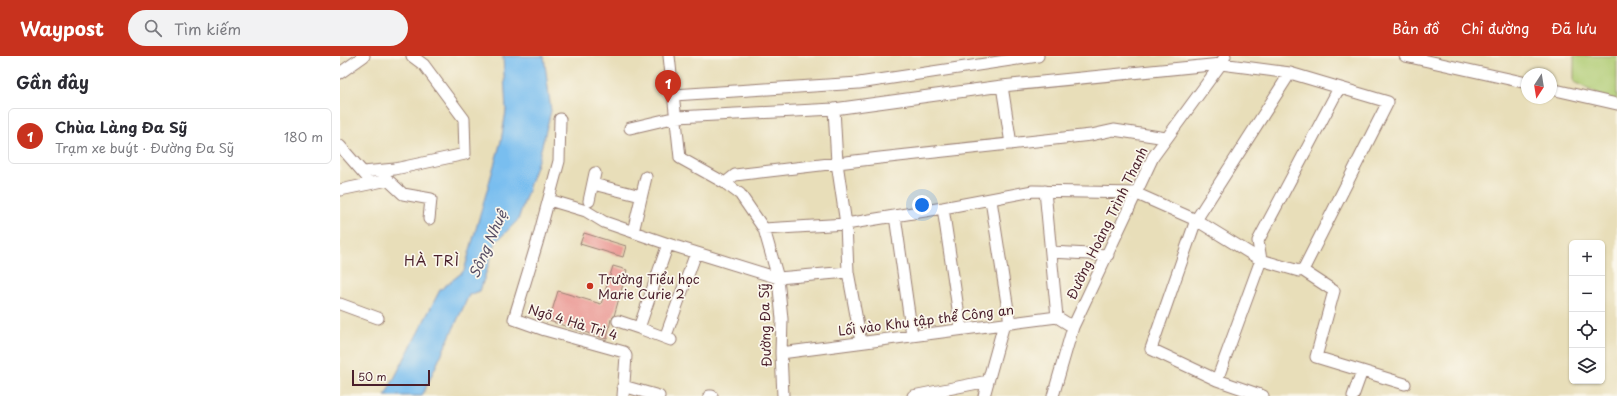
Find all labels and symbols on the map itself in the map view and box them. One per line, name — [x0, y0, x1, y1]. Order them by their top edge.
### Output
north arrow — [1521, 68, 1557, 104]
pin: 1 — [655, 70, 681, 103]
street label: Đường Hoàng Trình Thanh — [1061, 143, 1152, 302]
your location — [912, 195, 932, 215]
water label: Sông Nhuệ — [463, 205, 512, 281]
district label: HÀ TRÌ — [404, 250, 460, 271]
place label: Trường Tiểu học Marie Curie 2 — [598, 269, 700, 303]
marker: Trường Tiểu học Marie Curie 2 — [585, 281, 595, 291]
street label: Đường Đa Sỹ — [754, 283, 775, 367]
street label: Ngõ 4 Hà Trì 4 — [526, 299, 620, 344]
street label: Lối vào Khu tập thể Công an — [837, 299, 1015, 340]
scale bar — [352, 368, 430, 387]

